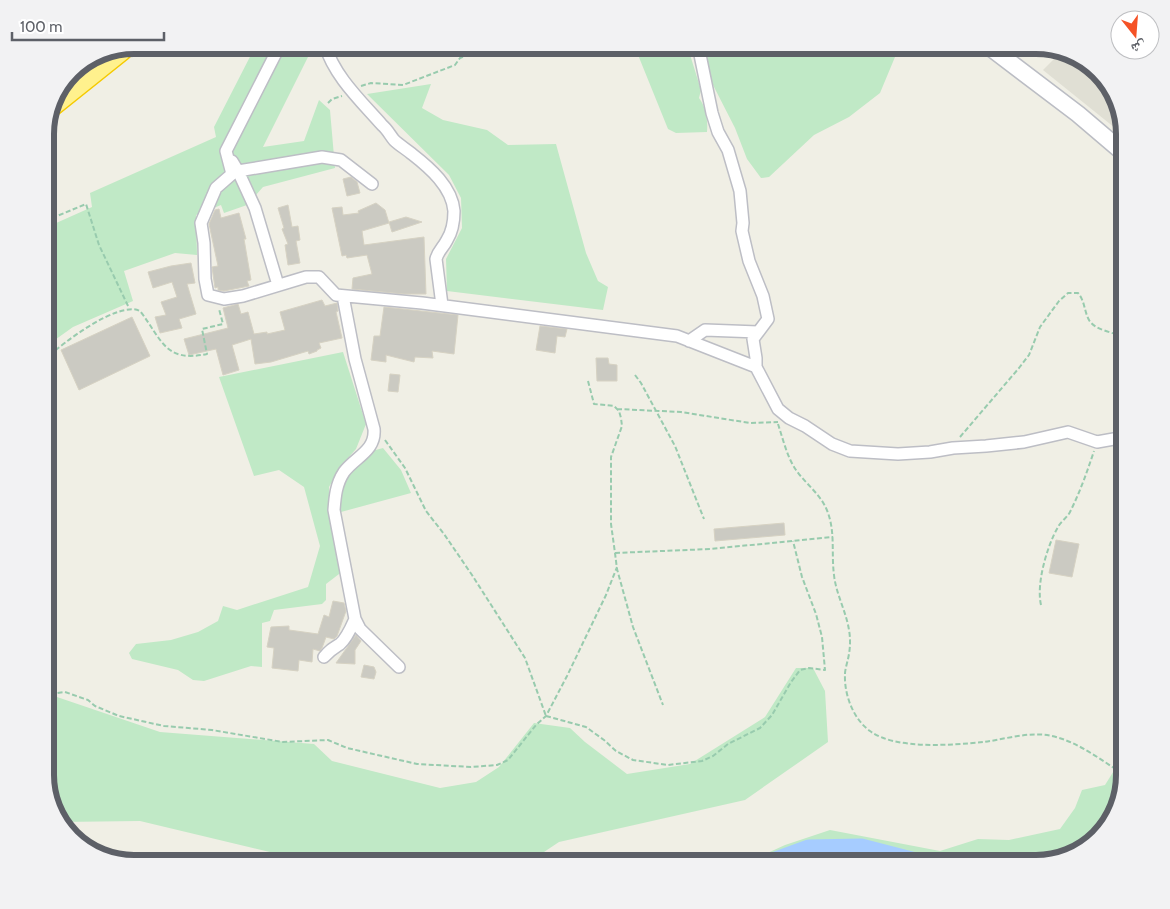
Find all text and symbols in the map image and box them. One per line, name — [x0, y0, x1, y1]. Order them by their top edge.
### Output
scale bar — [12, 10, 165, 42]
north arrow — [1110, 10, 1160, 60]
text: 100 m — [20, 18, 62, 36]
text: ش — [1129, 37, 1149, 58]

